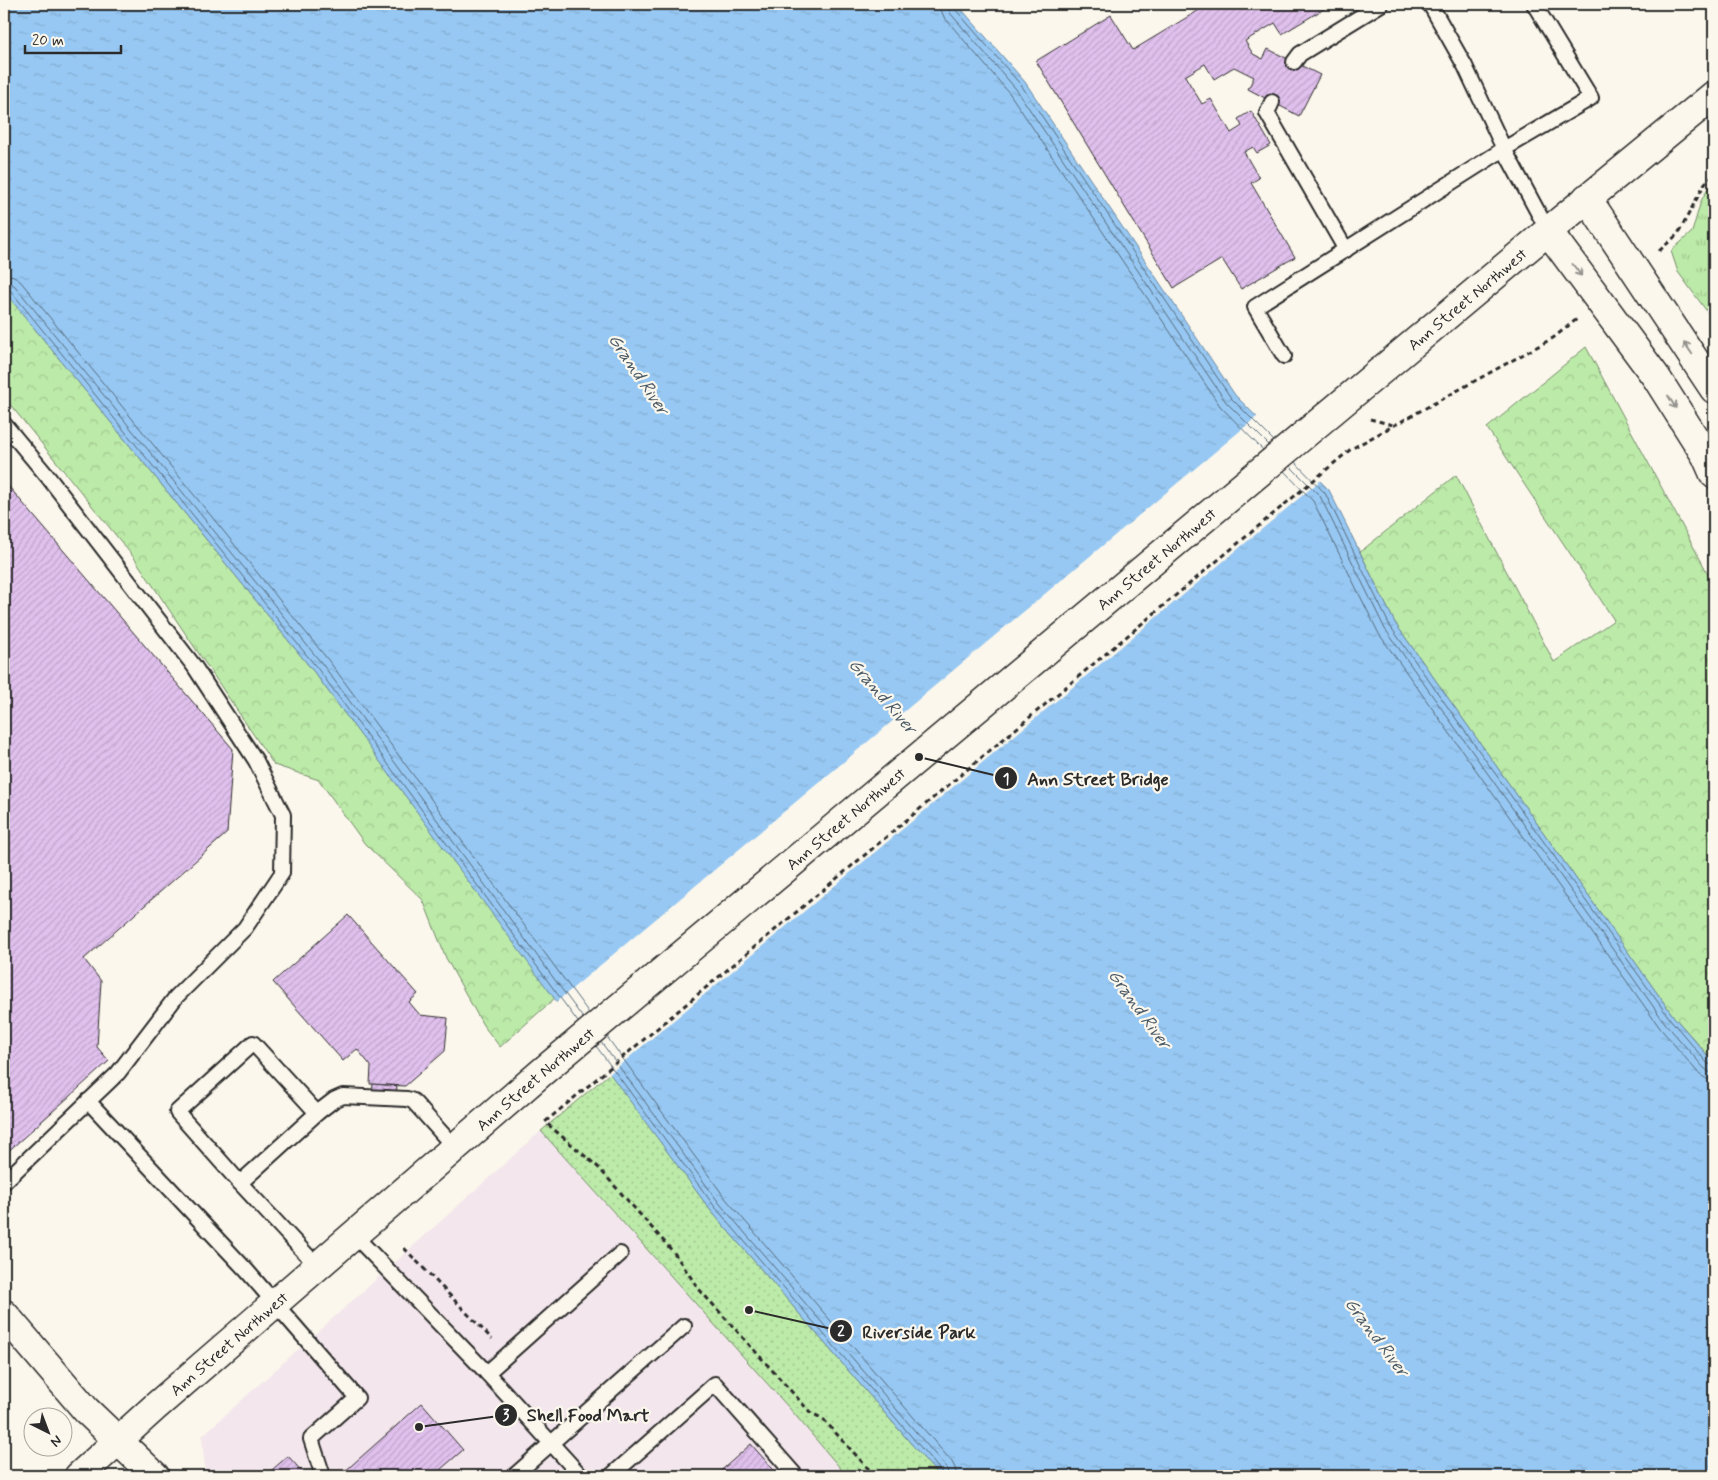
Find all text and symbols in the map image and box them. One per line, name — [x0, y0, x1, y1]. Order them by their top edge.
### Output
scale bar — [25, 22, 121, 54]
text: 20 m — [32, 31, 64, 51]
street label: Ann Street Northwest — [1404, 244, 1532, 356]
one-way arrow — [1572, 263, 1582, 277]
water label: Grand River — [602, 329, 676, 422]
one-way arrow — [1683, 341, 1693, 355]
one-way arrow — [1667, 394, 1677, 408]
street label: Ann Street Northwest — [1093, 504, 1221, 616]
water label: Grand River — [843, 654, 923, 742]
callout: Ann Street Bridge — [993, 762, 1179, 795]
street label: Ann Street Northwest — [782, 764, 910, 875]
text: Ann Street Bridge — [1027, 768, 1169, 792]
text: 1 — [1003, 770, 1009, 790]
water label: Grand River — [1102, 965, 1178, 1056]
street label: Ann Street Northwest — [472, 1023, 600, 1136]
street label: Ann Street Northwest — [166, 1288, 293, 1401]
water label: Grand River — [1339, 1293, 1415, 1384]
callout: Riverside Park — [828, 1315, 984, 1348]
text: Riverside Park — [862, 1321, 977, 1345]
text: 2 — [837, 1322, 845, 1342]
callout: Shell Food Mart — [493, 1399, 658, 1432]
text: Shell Food Mart — [527, 1404, 650, 1428]
text: 3 — [503, 1406, 510, 1426]
north arrow — [22, 1408, 72, 1458]
text: N — [47, 1431, 66, 1451]

